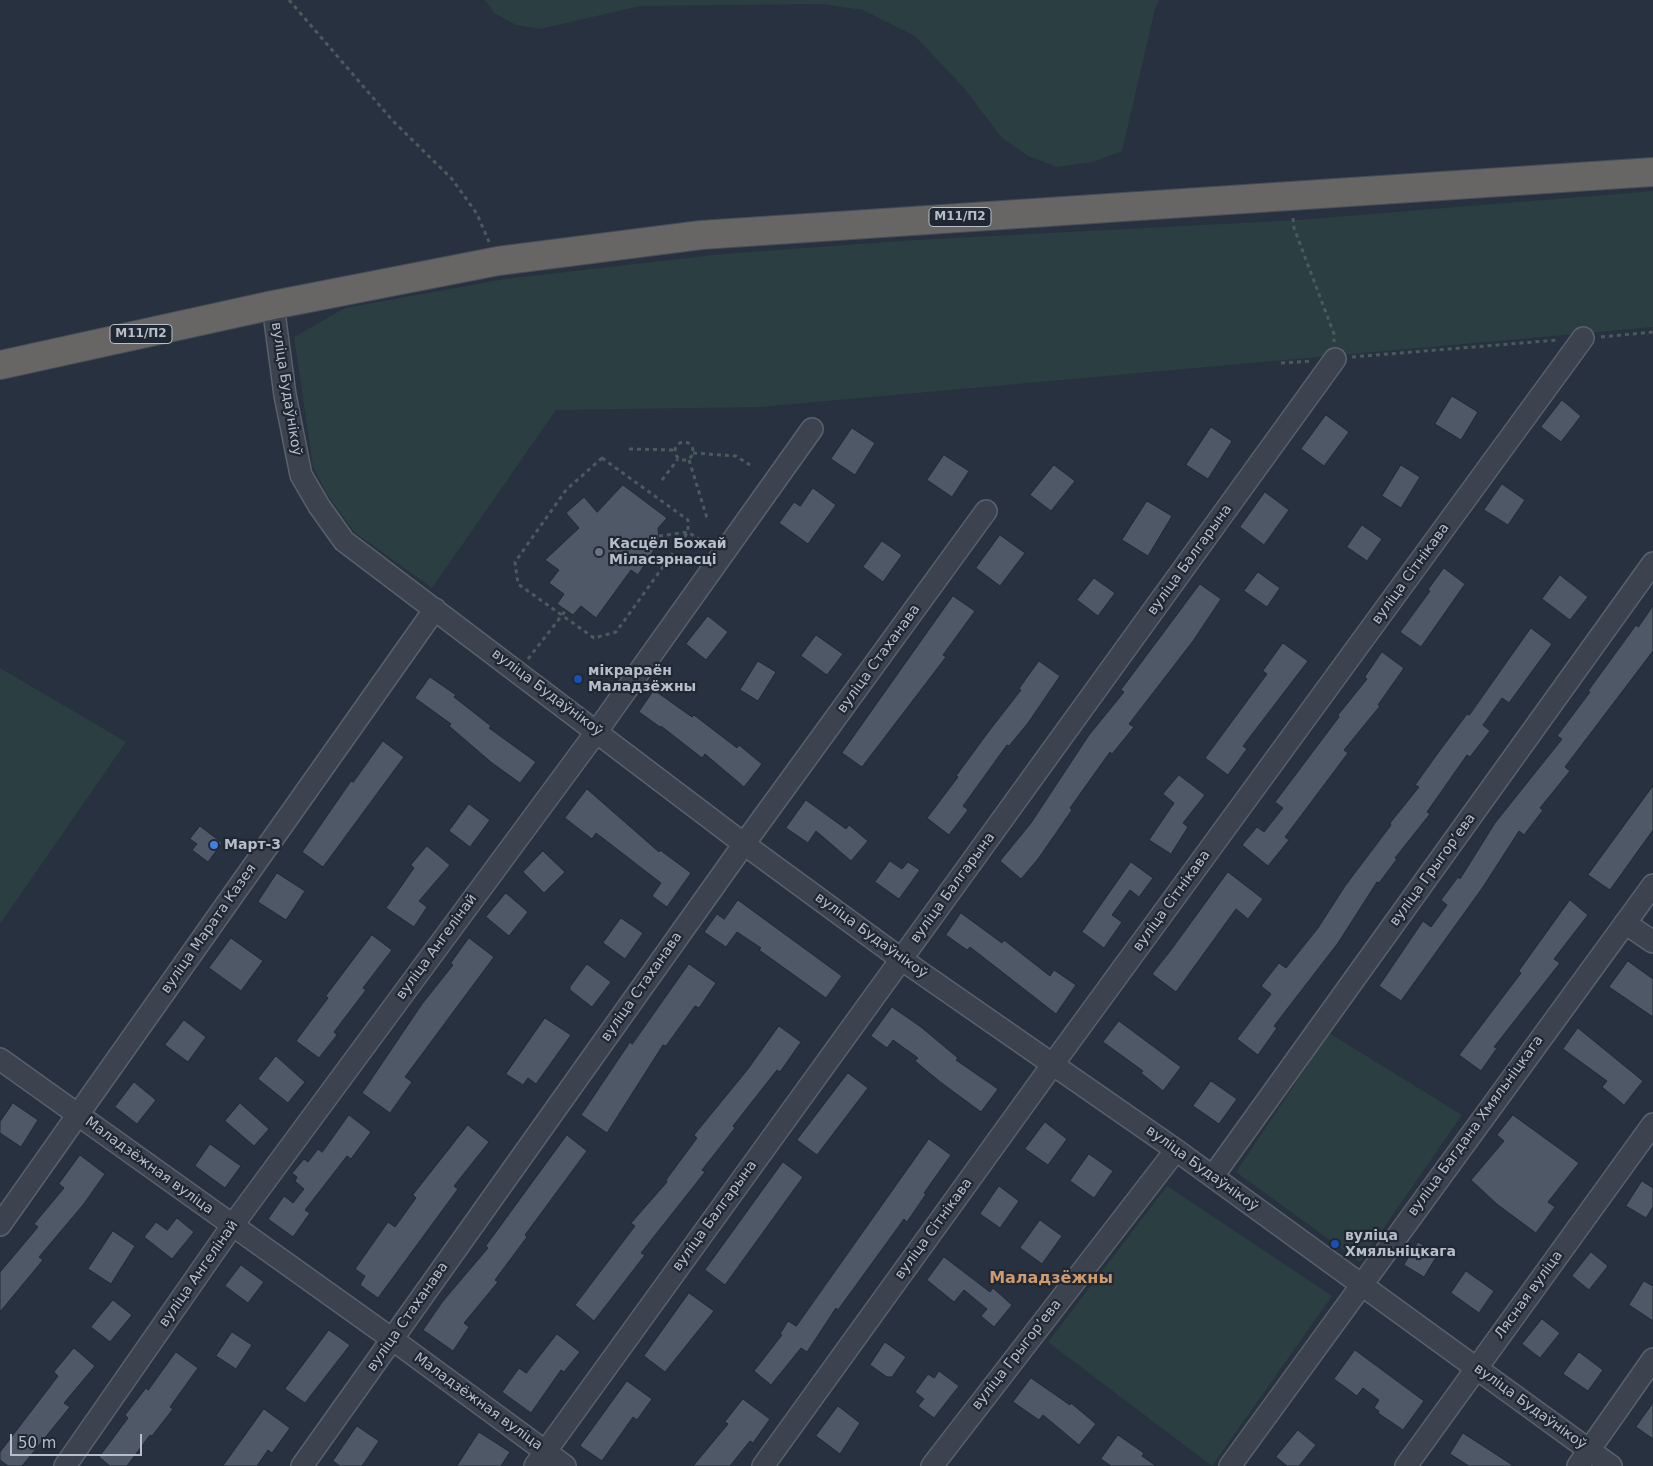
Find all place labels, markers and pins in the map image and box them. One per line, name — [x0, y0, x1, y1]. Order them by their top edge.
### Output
place label: Касцёл Божай Міласэрнасці — [609, 536, 727, 568]
marker: Касцёл Божай Міласэрнасці — [593, 546, 605, 558]
place label: мікрараён Маладзёжны — [588, 663, 696, 696]
marker: мікрараён Маладзёжны — [572, 673, 584, 685]
place label: Март-3 — [224, 837, 281, 853]
marker: Март-3 — [208, 839, 220, 851]
place label: вуліца Хмяльніцкага — [1345, 1228, 1456, 1260]
marker: вуліца Хмяльніцкага — [1329, 1238, 1341, 1250]

